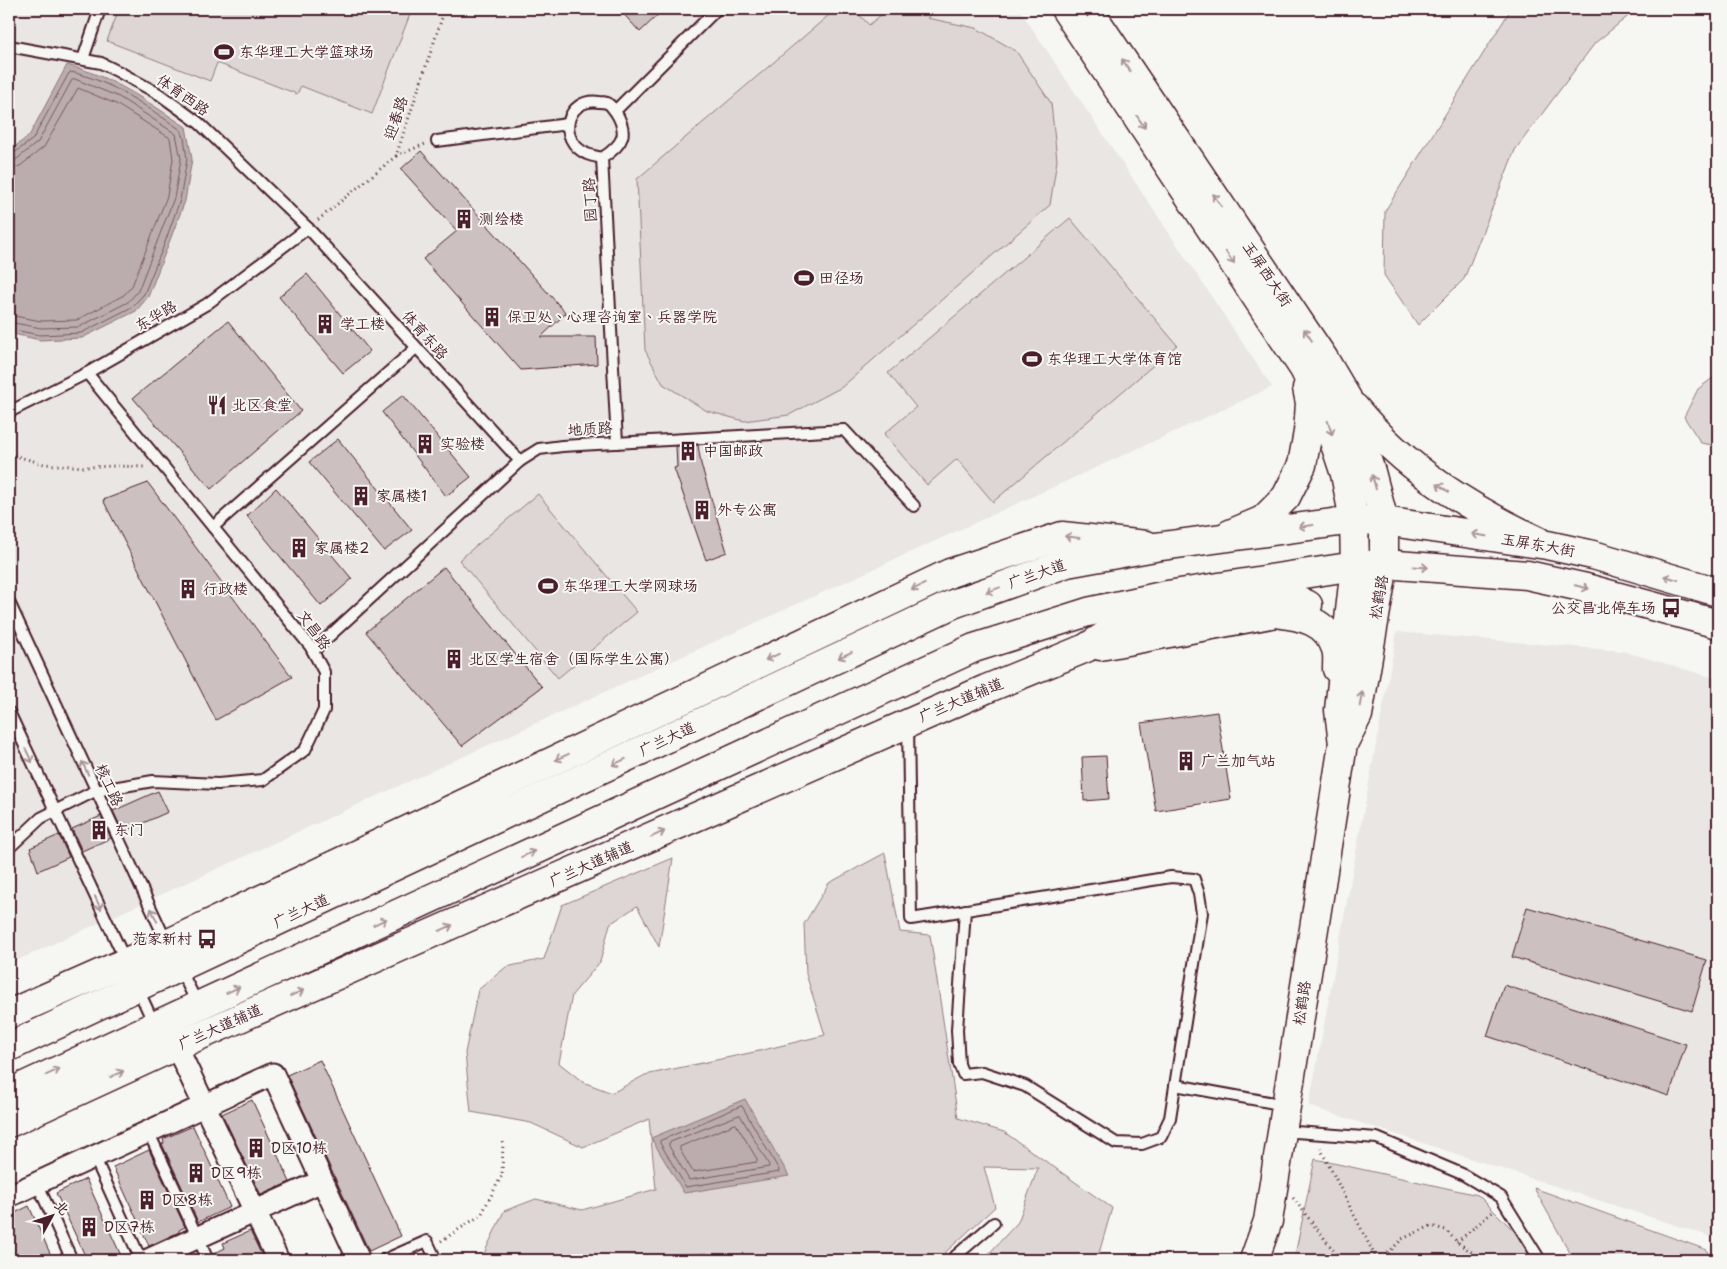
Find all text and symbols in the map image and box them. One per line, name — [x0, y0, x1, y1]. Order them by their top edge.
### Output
sports icon: 东华理工大学篮球场 — [213, 41, 235, 63]
place label: 东华理工大学篮球场 — [239, 42, 374, 62]
one-way arrow — [1121, 59, 1131, 73]
street label: 体育西路 — [153, 70, 213, 120]
street label: 迎春路 — [380, 94, 412, 142]
one-way arrow — [1136, 115, 1146, 129]
street label: 园丁路 — [579, 177, 601, 223]
one-way arrow — [1212, 193, 1222, 207]
building icon: 测绘楼 — [453, 208, 475, 230]
place label: 测绘楼 — [479, 209, 524, 229]
street label: 玉屏西大街 — [1238, 237, 1296, 311]
one-way arrow — [1225, 251, 1236, 265]
sports icon: 田径场 — [793, 267, 815, 289]
place label: 田径场 — [819, 268, 864, 288]
street label: 东华路 — [132, 296, 180, 336]
street label: 体育东路 — [397, 306, 453, 364]
building icon: 保卫处、心理咨询室、兵器学院 — [481, 306, 503, 328]
place label: 保卫处、心理咨询室、兵器学院 — [507, 307, 717, 327]
building icon: 学工楼 — [314, 313, 336, 335]
place label: 学工楼 — [340, 314, 385, 334]
one-way arrow — [1303, 328, 1313, 342]
sports icon: 东华理工大学体育馆 — [1021, 348, 1043, 370]
place label: 东华理工大学体育馆 — [1047, 349, 1182, 369]
restaurant icon: 北区食堂 — [206, 394, 228, 416]
place label: 北区食堂 — [232, 395, 292, 415]
street label: 地质路 — [567, 418, 613, 440]
one-way arrow — [1325, 419, 1335, 435]
building icon: 实验楼 — [414, 433, 436, 455]
place label: 实验楼 — [440, 434, 485, 454]
building icon: 中国邮政 — [677, 440, 699, 462]
place label: 中国邮政 — [703, 441, 763, 461]
one-way arrow — [1369, 474, 1378, 490]
one-way arrow — [1436, 483, 1450, 493]
building icon: 家属楼1 — [350, 485, 372, 507]
place label: 家属楼1 — [376, 486, 427, 506]
building icon: 外专公寓 — [691, 499, 713, 521]
place label: 外专公寓 — [717, 500, 777, 520]
one-way arrow — [1298, 521, 1314, 531]
street label: 玉屏东大街 — [1499, 529, 1577, 561]
one-way arrow — [1471, 530, 1487, 540]
one-way arrow — [1064, 532, 1080, 542]
building icon: 家属楼2 — [288, 537, 310, 559]
place label: 家属楼2 — [314, 538, 370, 558]
street label: 广兰大道 — [1005, 555, 1069, 593]
one-way arrow — [1413, 562, 1429, 572]
street label: 松鹤路 — [1365, 573, 1393, 621]
one-way arrow — [1664, 573, 1680, 583]
sports icon: 东华理工大学网球场 — [537, 575, 559, 597]
place label: 东华理工大学网球场 — [563, 576, 698, 596]
building icon: 行政楼 — [177, 578, 199, 600]
place label: 行政楼 — [203, 579, 248, 599]
one-way arrow — [911, 583, 926, 593]
one-way arrow — [1573, 583, 1589, 592]
one-way arrow — [986, 586, 1002, 595]
bus stop icon: 公交昌北停车场 — [1660, 597, 1682, 619]
place label: 公交昌北停车场 — [1551, 598, 1656, 618]
street label: 文昌路 — [293, 606, 335, 654]
building icon: 北区学生宿舍（国际学生公寓） — [443, 648, 465, 670]
place label: 北区学生宿舍（国际学生公寓） — [469, 649, 679, 669]
one-way arrow — [838, 651, 853, 660]
one-way arrow — [764, 652, 779, 662]
street label: 广兰大道辅道 — [916, 673, 1006, 727]
one-way arrow — [1356, 692, 1366, 708]
street label: 广兰大道 — [636, 717, 698, 761]
one-way arrow — [25, 748, 35, 763]
building icon: 广兰加气站 — [1175, 750, 1197, 772]
place label: 广兰加气站 — [1201, 751, 1276, 771]
one-way arrow — [554, 752, 569, 762]
one-way arrow — [611, 757, 626, 767]
street label: 核工路 — [90, 760, 128, 810]
one-way arrow — [79, 761, 89, 776]
building icon: 东门 — [88, 819, 110, 841]
place label: 东门 — [114, 820, 144, 840]
one-way arrow — [650, 828, 665, 838]
street label: 广兰大道辅道 — [546, 837, 636, 891]
one-way arrow — [520, 849, 535, 858]
street label: 广兰大道 — [270, 889, 332, 933]
one-way arrow — [94, 895, 103, 910]
one-way arrow — [149, 908, 158, 923]
one-way arrow — [372, 917, 387, 927]
one-way arrow — [438, 922, 453, 932]
bus stop icon: 范家新村 — [196, 928, 218, 950]
place label: 范家新村 — [132, 929, 192, 949]
street label: 松鹤路 — [1289, 979, 1315, 1027]
one-way arrow — [225, 985, 240, 995]
one-way arrow — [289, 988, 304, 998]
street label: 广兰大道辅道 — [175, 1000, 265, 1054]
one-way arrow — [45, 1067, 60, 1077]
one-way arrow — [109, 1068, 124, 1078]
building icon: D区10栋 — [245, 1137, 267, 1159]
place label: D区10栋 — [271, 1138, 327, 1158]
building icon: D区9栋 — [185, 1162, 207, 1184]
place label: D区9栋 — [211, 1163, 261, 1183]
building icon: D区8栋 — [136, 1189, 158, 1211]
place label: D区8栋 — [162, 1190, 212, 1210]
north arrow — [28, 1192, 78, 1242]
text: 北 — [51, 1196, 73, 1219]
building icon: D区7栋 — [78, 1216, 100, 1238]
place label: D区7栋 — [104, 1217, 154, 1237]

